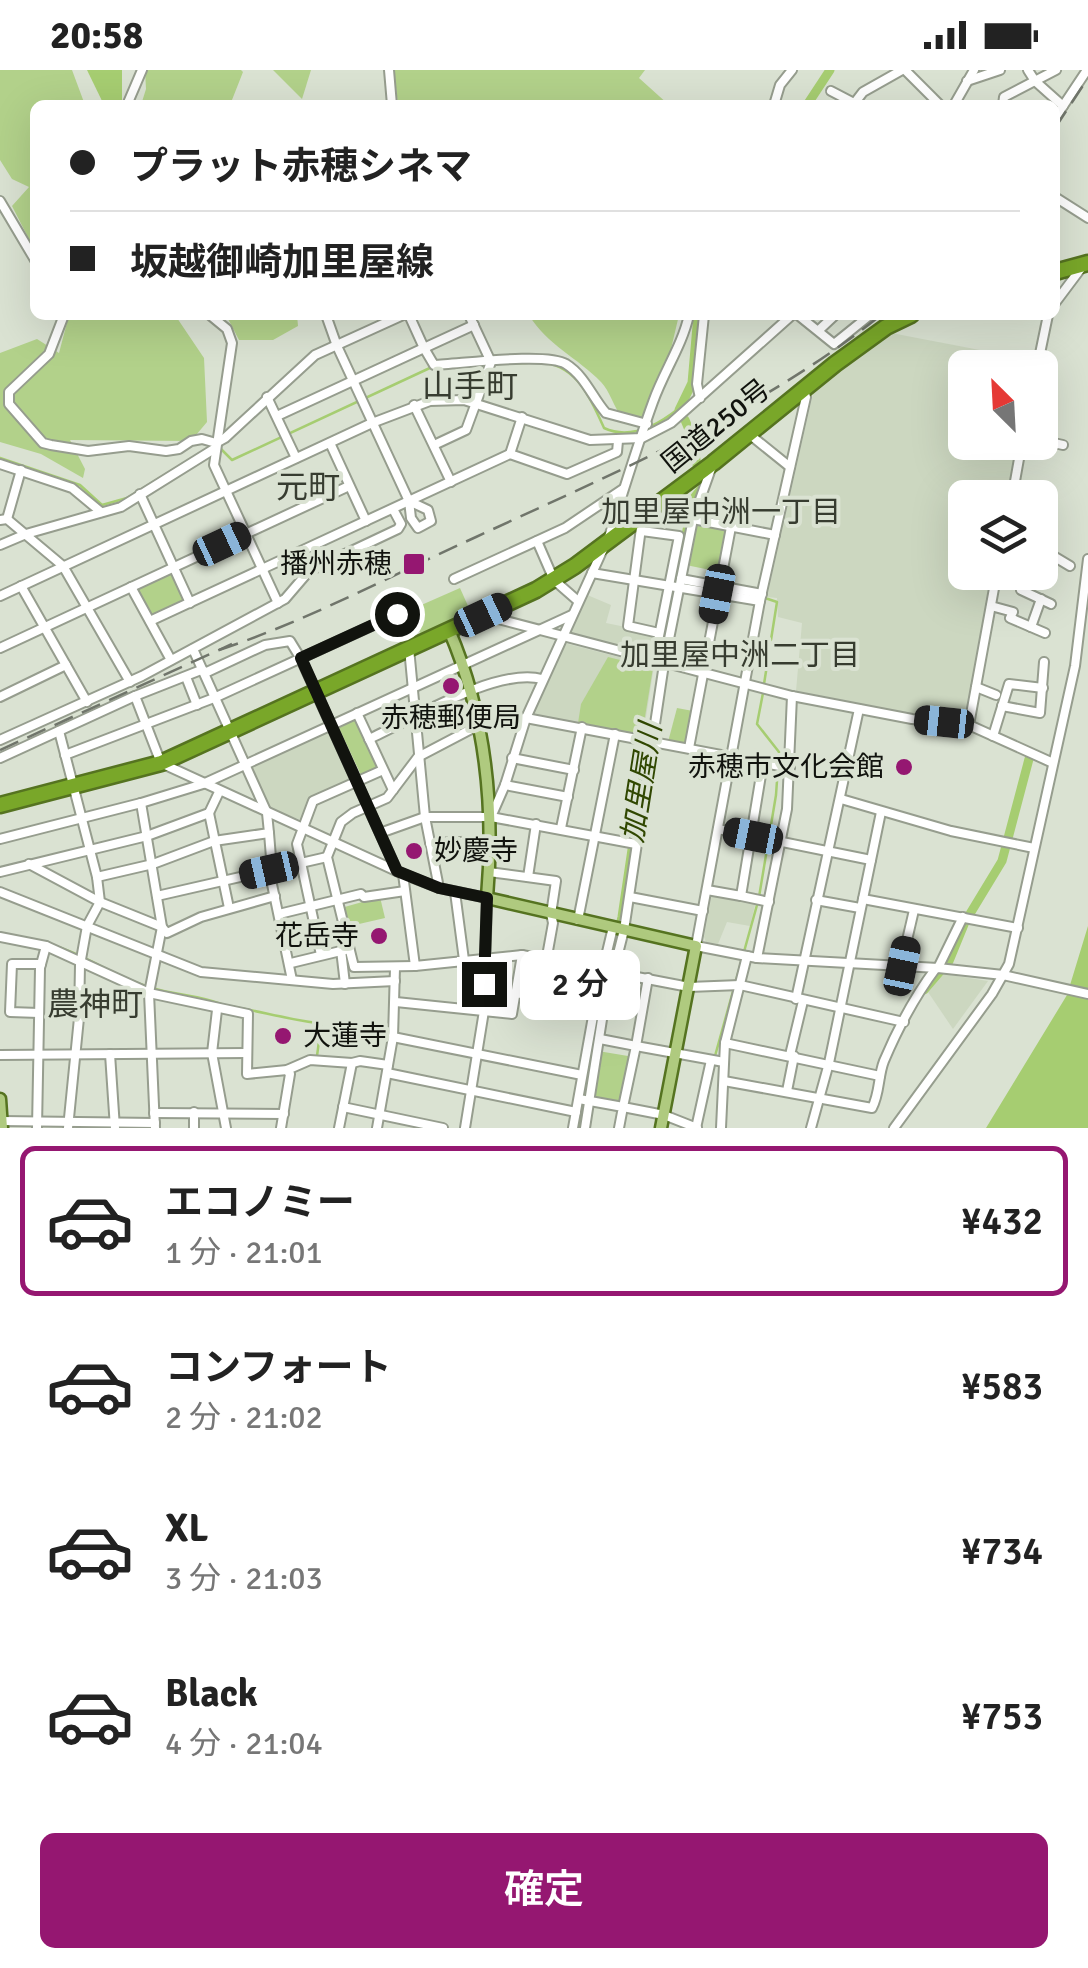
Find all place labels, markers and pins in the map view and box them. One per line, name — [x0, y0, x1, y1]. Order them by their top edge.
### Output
place label: 播州赤穂 — [280, 547, 392, 581]
marker: 播州赤穂 — [401, 551, 427, 577]
marker: 赤穂郵便局 — [440, 675, 462, 697]
place label: 赤穂郵便局 — [381, 701, 521, 735]
place label: 赤穂市文化会館 — [688, 750, 884, 784]
marker: 赤穂市文化会館 — [893, 756, 915, 778]
place label: 妙慶寺 — [434, 834, 518, 868]
marker: 妙慶寺 — [403, 840, 425, 862]
place label: 花岳寺 — [275, 919, 359, 953]
marker: 花岳寺 — [368, 925, 390, 947]
place label: 大蓮寺 — [303, 1019, 387, 1053]
marker: 大蓮寺 — [272, 1025, 294, 1047]

